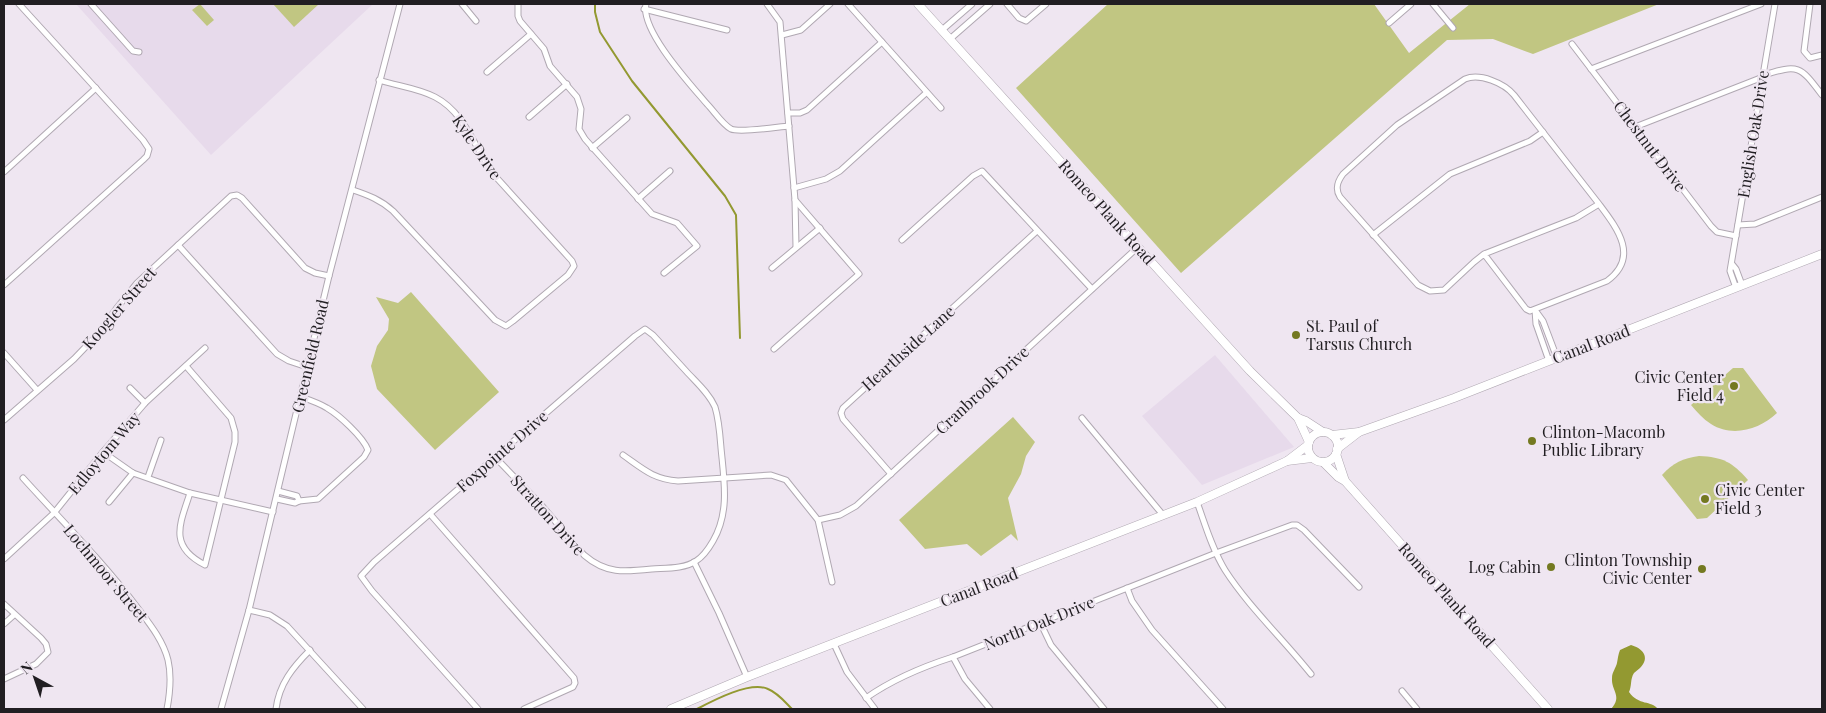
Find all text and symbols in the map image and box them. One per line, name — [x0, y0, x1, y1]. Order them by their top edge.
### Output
street label: English Oak Drive — [1732, 69, 1773, 199]
street label: Chestnut Drive — [1609, 96, 1691, 195]
street label: Kyle Drive — [448, 110, 507, 183]
street label: Romeo Plank Road — [1055, 155, 1160, 269]
street label: Koogler Street — [77, 262, 160, 353]
street label: Greenfield Road — [286, 297, 333, 415]
street label: Hearthside Lane — [857, 300, 959, 395]
place label: St. Paul of Tarsus Church — [1306, 315, 1413, 354]
street label: Canal Road — [1549, 319, 1633, 368]
marker: St. Paul of Tarsus Church — [1290, 329, 1302, 341]
street label: Cranbrook Drive — [930, 341, 1033, 438]
place label: Civic Center Field 4 — [1634, 366, 1724, 405]
marker: Civic Center Field 4 — [1728, 380, 1740, 392]
street label: Foxpointe Drive — [451, 405, 552, 496]
street label: Edloytom Way — [63, 407, 144, 498]
place label: Clinton-Macomb Public Library — [1542, 421, 1665, 460]
marker: Clinton-Macomb Public Library — [1526, 435, 1538, 447]
street label: Stratton Drive — [507, 470, 590, 559]
place label: Civic Center Field 3 — [1715, 479, 1805, 518]
marker: Civic Center Field 3 — [1699, 493, 1711, 505]
street label: Lochmoor Street — [60, 520, 153, 626]
street label: Romeo Plank Road — [1395, 538, 1500, 652]
place label: Clinton Township Civic Center — [1564, 549, 1692, 588]
place label: Log Cabin — [1468, 556, 1541, 577]
marker: Log Cabin — [1545, 561, 1557, 573]
street label: Canal Road — [937, 562, 1021, 611]
marker: Clinton Township Civic Center — [1696, 563, 1708, 575]
street label: North Oak Drive — [980, 591, 1097, 654]
north arrow — [10, 653, 60, 703]
text: N — [16, 657, 36, 678]

